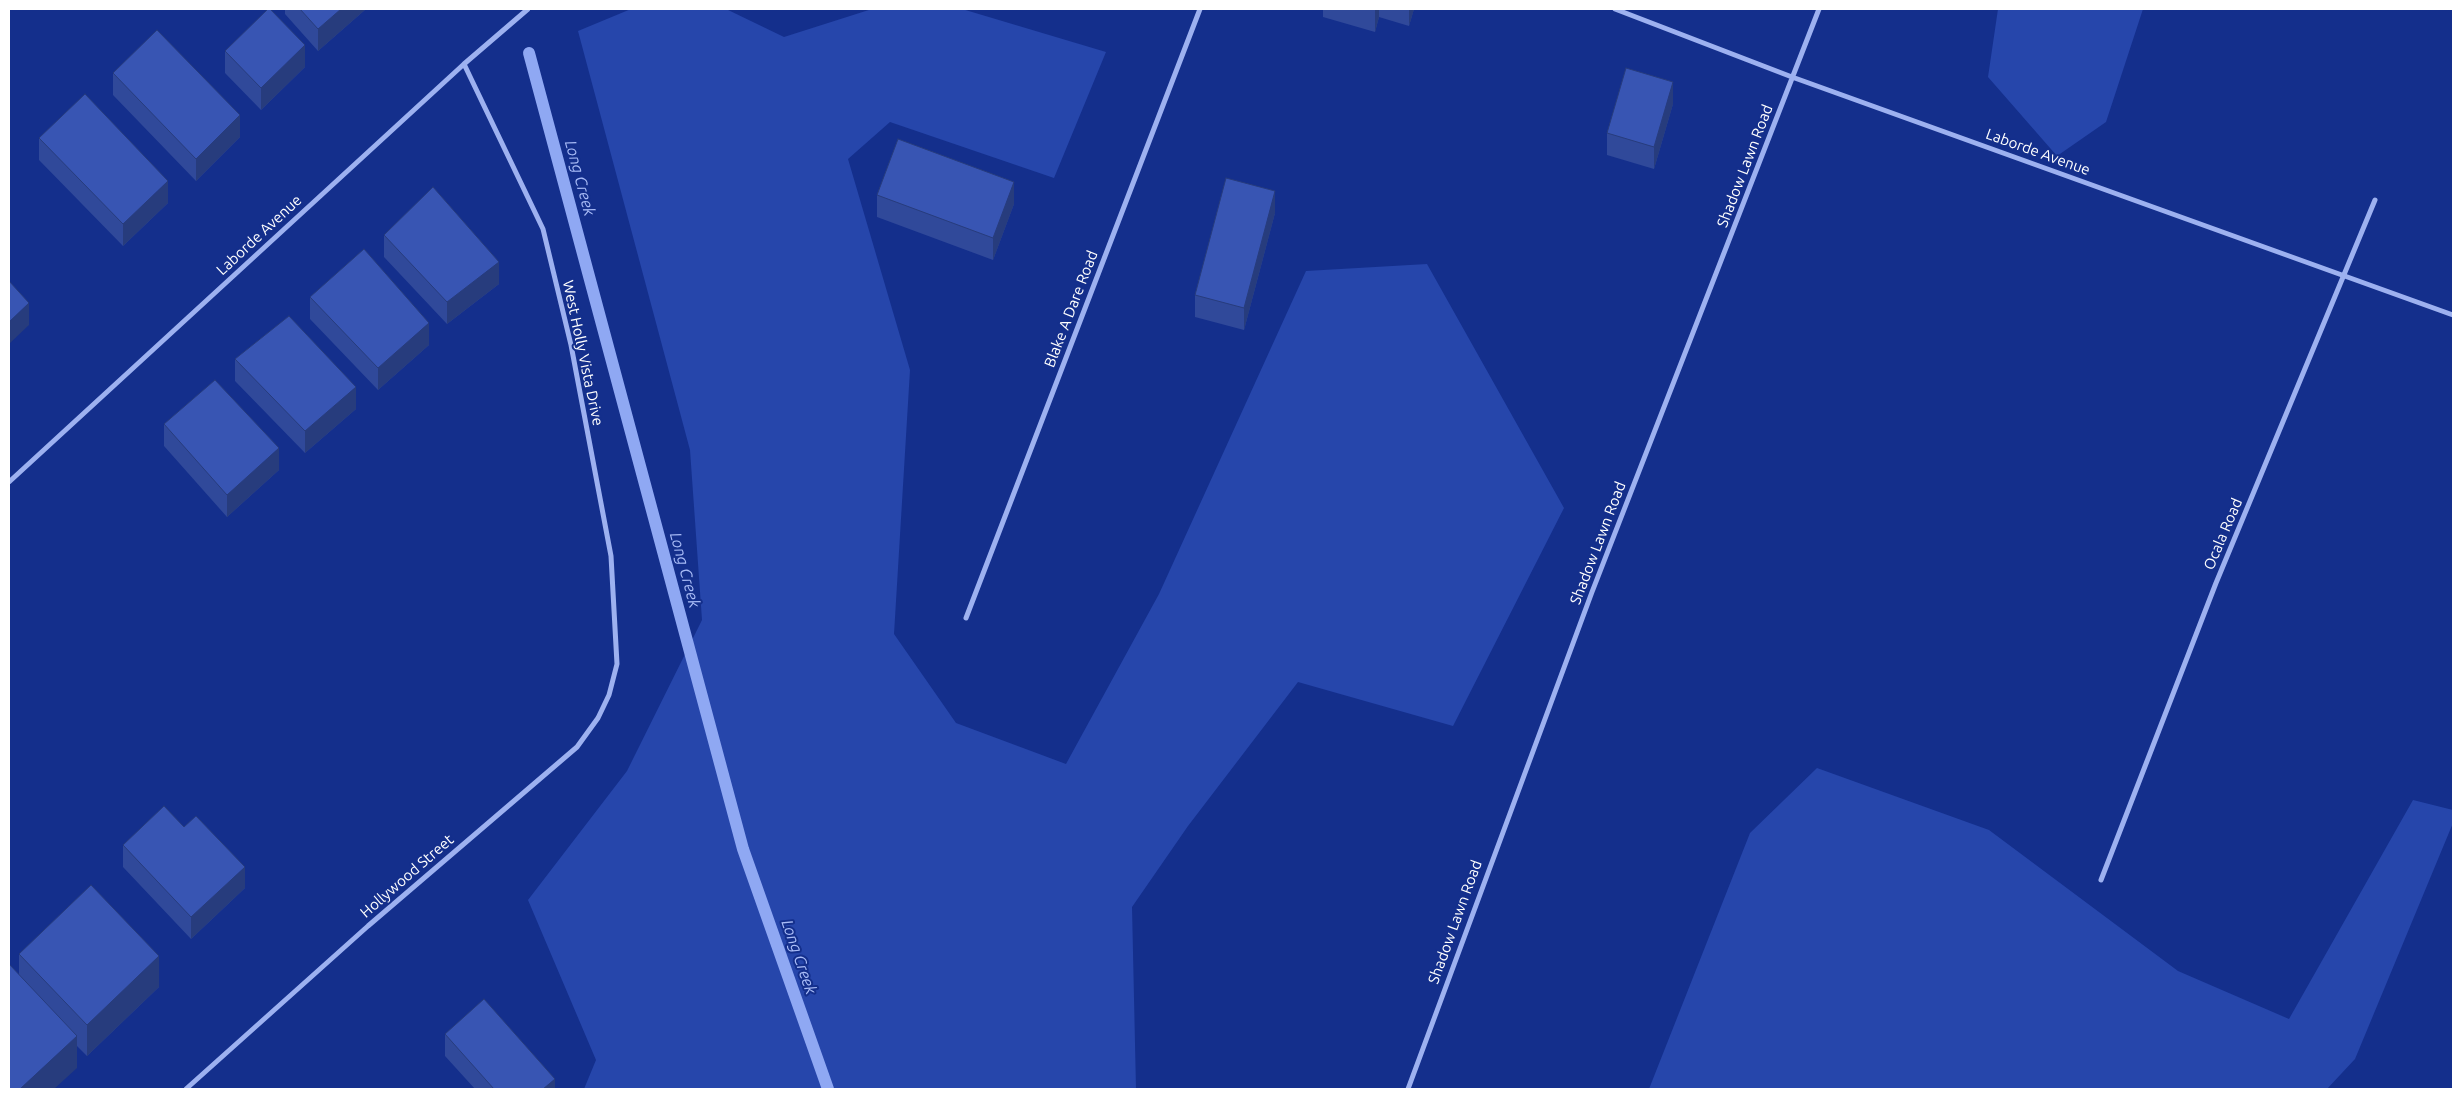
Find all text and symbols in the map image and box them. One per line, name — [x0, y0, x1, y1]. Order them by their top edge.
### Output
street label: Shadow Lawn Road — [1713, 102, 1777, 230]
street label: Laborde Avenue — [1983, 125, 2093, 179]
water label: Long Creek — [561, 138, 599, 218]
street label: Laborde Avenue — [213, 191, 305, 279]
street label: Blake A Dare Road — [1040, 248, 1102, 370]
street label: West Holly Vista Drive — [559, 279, 607, 427]
street label: Shadow Lawn Road — [1566, 479, 1630, 607]
street label: Ocala Road — [2200, 496, 2246, 572]
water label: Long Creek — [666, 530, 704, 610]
street label: Hollywood Street — [357, 831, 457, 921]
street label: Shadow Lawn Road — [1424, 858, 1486, 986]
water label: Long Creek — [777, 917, 821, 997]

